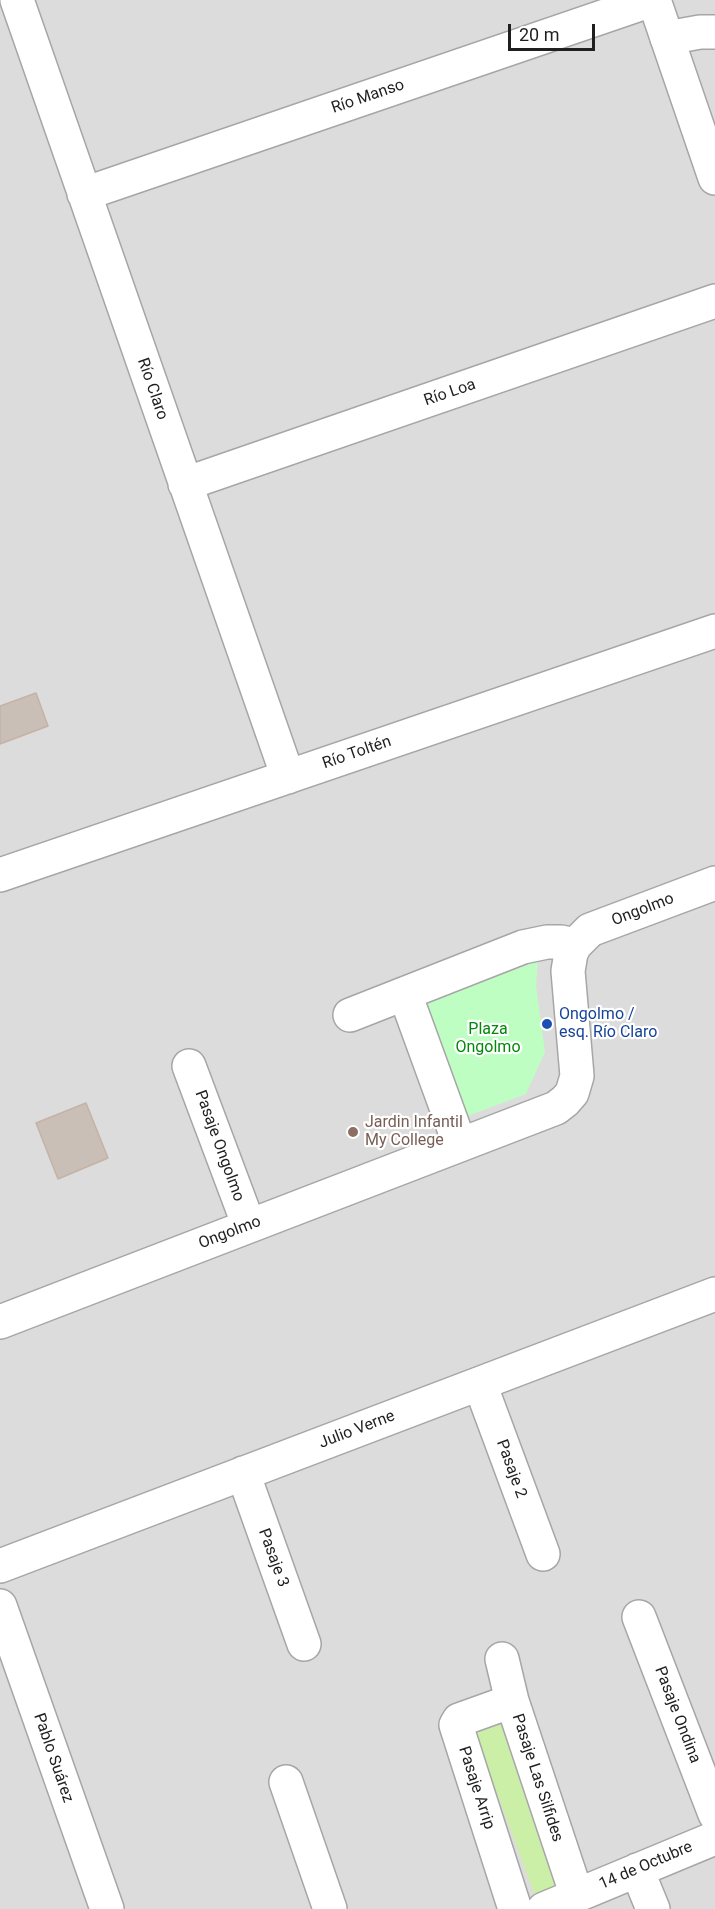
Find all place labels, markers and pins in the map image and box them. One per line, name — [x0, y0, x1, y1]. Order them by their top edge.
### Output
place label: Ongolmo / esq. Río Claro — [559, 1005, 657, 1043]
marker: Ongolmo / esq. Río Claro — [540, 1017, 554, 1031]
place label: Jardin Infantil My College — [365, 1113, 463, 1151]
marker: Jardin Infantil My College — [346, 1125, 360, 1139]

